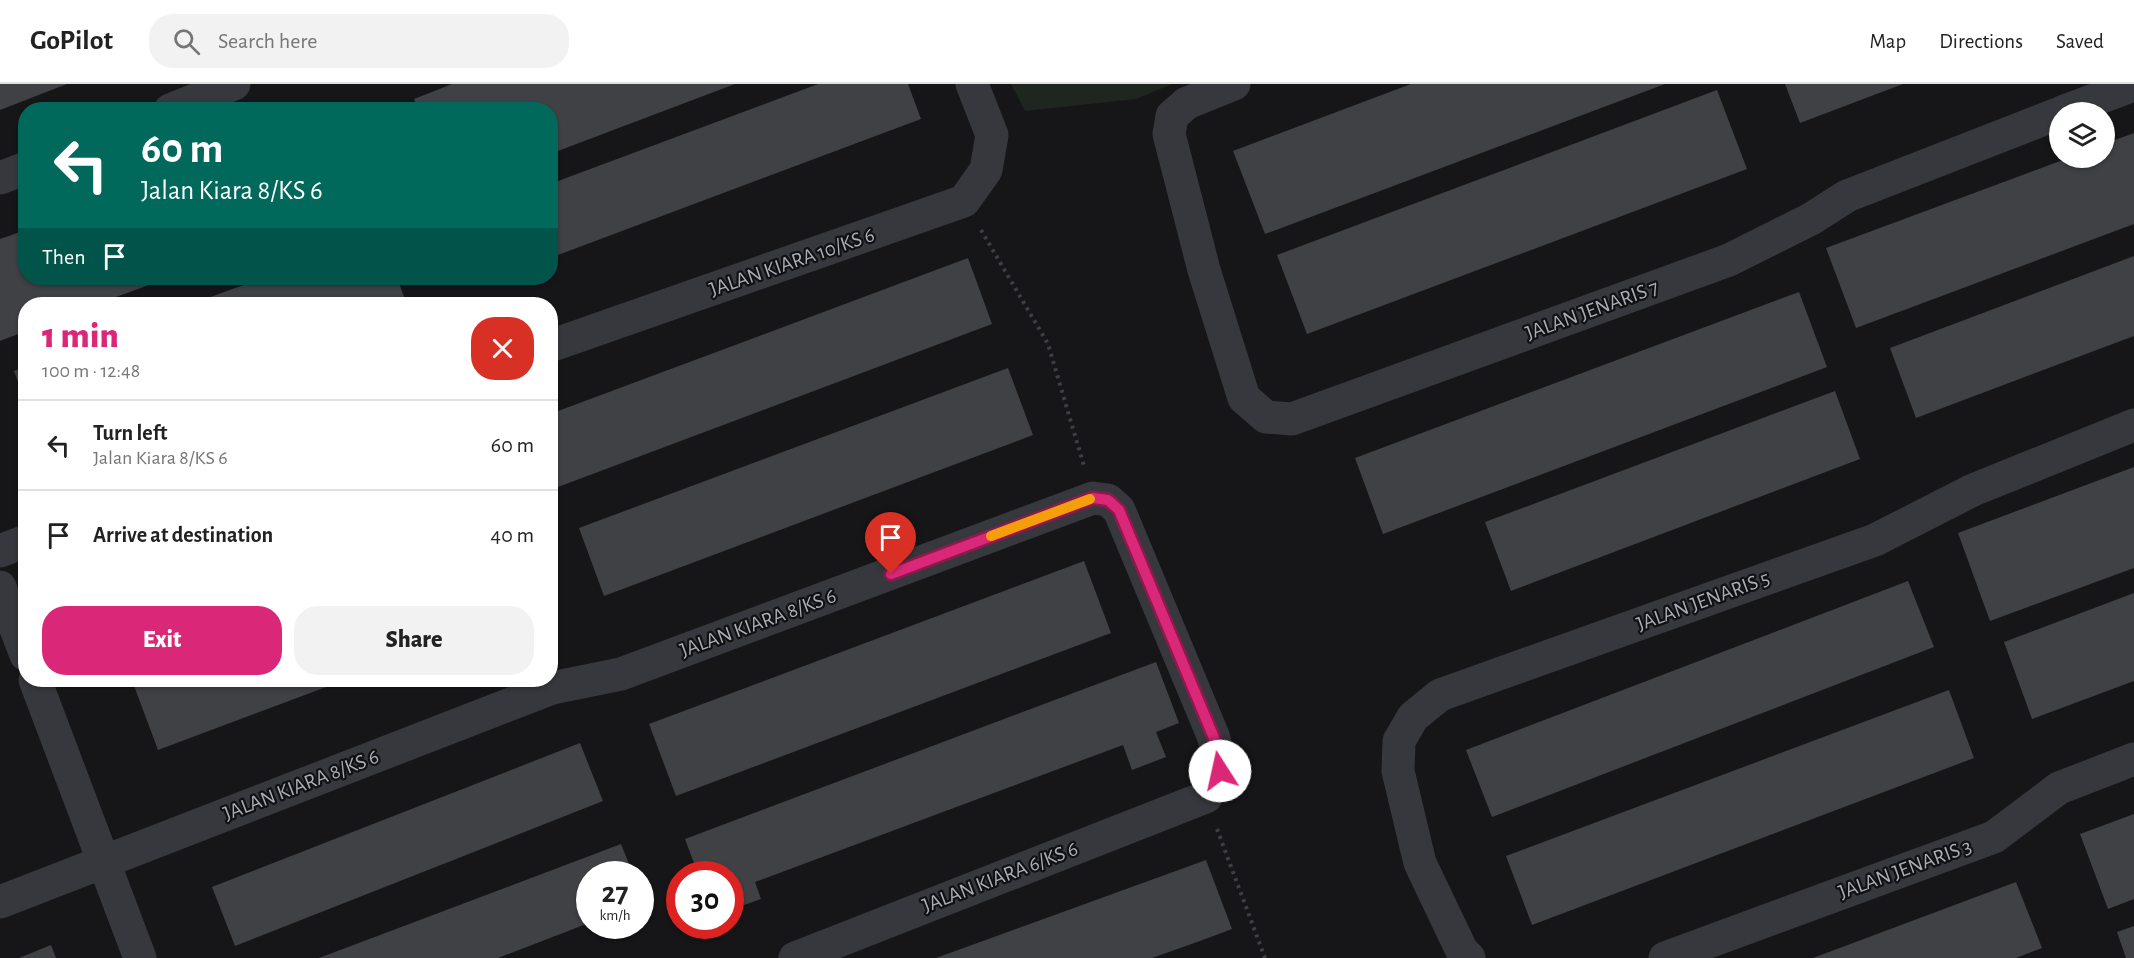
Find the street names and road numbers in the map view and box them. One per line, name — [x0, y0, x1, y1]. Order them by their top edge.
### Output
street label: JALAN KIARA 10/KS 6 — [707, 224, 877, 300]
street label: JALAN JENARIS 7 — [1523, 276, 1662, 344]
street label: JALAN JENARIS 5 — [1634, 567, 1772, 635]
street label: JALAN KIARA 8/KS 6 — [677, 585, 839, 661]
street label: JALAN KIARA 8/KS 6 — [220, 746, 382, 824]
street label: JALAN JENARIS 3 — [1836, 835, 1974, 903]
street label: JALAN KIARA 6/KS 6 — [919, 838, 1081, 916]

